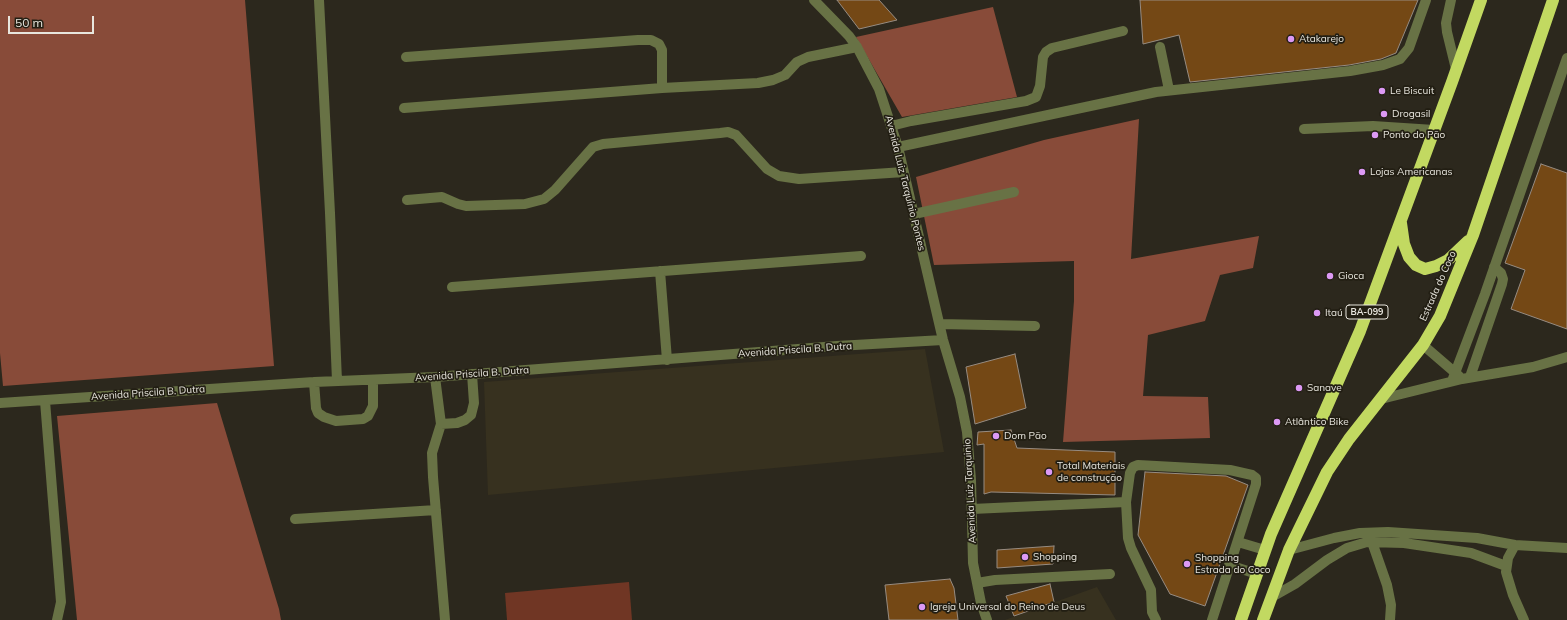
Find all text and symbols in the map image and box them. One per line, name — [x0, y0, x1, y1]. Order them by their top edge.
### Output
scale bar — [10, 8, 96, 34]
text: 50 m — [15, 15, 43, 30]
place label: Atakarejo — [1299, 33, 1344, 45]
marker: Atakarejo — [1286, 34, 1296, 44]
place label: Le Biscuit — [1390, 85, 1434, 97]
marker: Le Biscuit — [1377, 86, 1387, 96]
place label: Drogasil — [1392, 108, 1430, 120]
marker: Drogasil — [1379, 109, 1389, 119]
street label: Avenida Luiz Tarquínio Pontes — [882, 114, 928, 252]
place label: Ponto do Pão — [1383, 129, 1445, 141]
marker: Ponto do Pão — [1370, 130, 1380, 140]
place label: Lojas Americanas — [1370, 166, 1452, 178]
marker: Lojas Americanas — [1357, 167, 1367, 177]
street label: Estrada do Coco — [1417, 249, 1459, 323]
place label: Gioca — [1338, 270, 1364, 282]
marker: Gioca — [1325, 271, 1335, 281]
road number: BA-099 — [1346, 305, 1388, 319]
place label: Itaú — [1325, 307, 1343, 319]
marker: Itaú — [1312, 308, 1322, 318]
street label: Avenida Priscila B. Dutra — [738, 340, 852, 360]
street label: Avenida Priscila B. Dutra — [415, 364, 529, 384]
place label: Sanave — [1307, 382, 1342, 394]
street label: Avenida Priscila B. Dutra — [91, 383, 205, 403]
marker: Sanave — [1294, 383, 1304, 393]
place label: Atlântico Bike — [1285, 416, 1349, 428]
marker: Atlântico Bike — [1272, 417, 1282, 427]
place label: Dom Pão — [1004, 430, 1047, 442]
marker: Dom Pão — [991, 431, 1001, 441]
street label: Avenida Luiz Tarquinio — [961, 438, 979, 544]
place label: Total Materiais de construção — [1057, 460, 1125, 484]
marker: Total Materiais de construção — [1044, 467, 1054, 477]
place label: Shopping — [1033, 551, 1077, 563]
marker: Shopping — [1020, 552, 1030, 562]
place label: Shopping Estrada do Coco — [1195, 552, 1270, 576]
marker: Shopping Estrada do Coco — [1182, 559, 1192, 569]
place label: Igreja Universal do Reino de Deus — [930, 601, 1085, 613]
marker: Igreja Universal do Reino de Deus — [917, 602, 927, 612]

